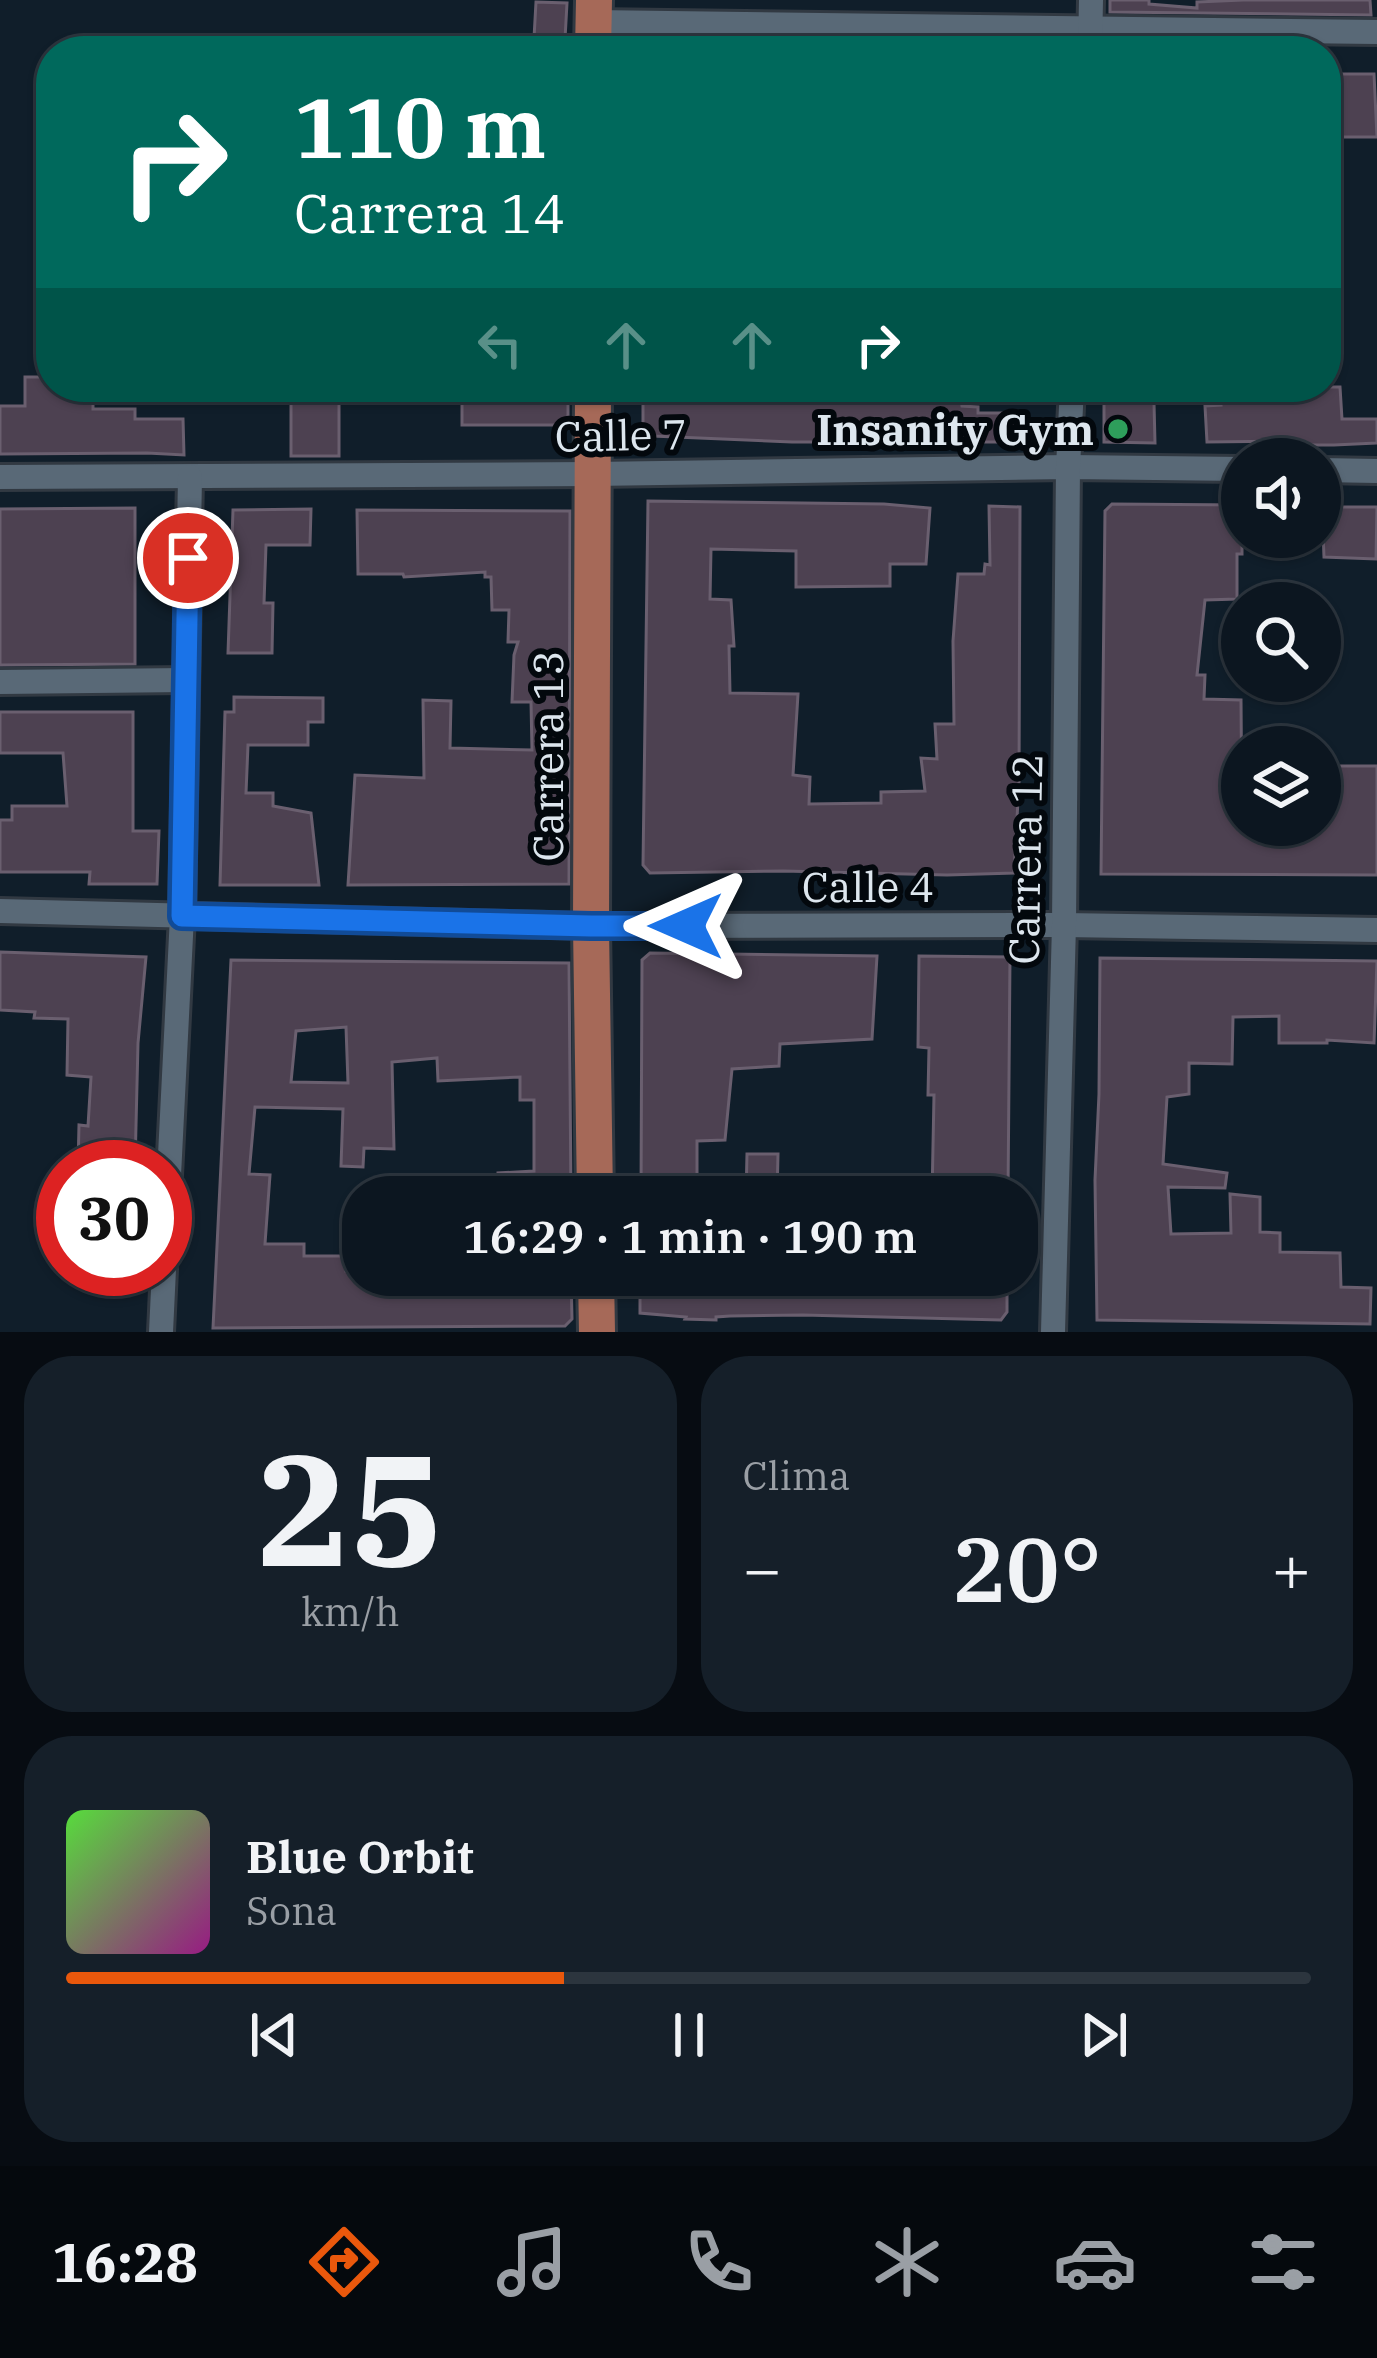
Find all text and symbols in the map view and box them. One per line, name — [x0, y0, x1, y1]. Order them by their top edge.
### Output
text: 110 m — [294, 72, 546, 181]
icon: right — [96, 84, 252, 240]
text: Carrera 14 — [294, 178, 566, 248]
icon: left — [467, 312, 533, 378]
icon: ahead — [593, 312, 659, 378]
icon: ahead — [719, 312, 785, 378]
icon: right — [845, 312, 911, 378]
place label: Insanity Gym — [816, 402, 1094, 457]
street label: Calle 7 — [554, 406, 688, 464]
marker: Insanity Gym — [1105, 416, 1131, 442]
map controls — [1221, 438, 1341, 846]
button: sound — [1221, 438, 1341, 558]
pin — [137, 507, 239, 609]
icon: arrive — [155, 525, 221, 591]
button: search — [1221, 582, 1341, 702]
street label: Carrera 13 — [520, 650, 575, 862]
button: layers — [1221, 726, 1341, 846]
street label: Carrera 12 — [996, 753, 1054, 965]
street label: Calle 4 — [802, 859, 934, 914]
position arrow — [623, 863, 749, 989]
speed limit sign: 30 — [36, 1140, 192, 1296]
text: 16:29 · 1 min · 190 m — [463, 1207, 917, 1265]
text: 25 — [257, 1406, 444, 1609]
text: Clima — [743, 1450, 850, 1501]
text: 20° — [952, 1510, 1102, 1627]
text: − — [743, 1525, 782, 1611]
text: + — [1271, 1525, 1311, 1611]
text: km/h — [301, 1586, 400, 1637]
text: Blue Orbit — [246, 1827, 474, 1885]
text: Sona — [246, 1885, 337, 1936]
icon: previous — [241, 2002, 307, 2068]
icon: pause — [656, 2002, 722, 2068]
icon: next — [1071, 2002, 1137, 2068]
icon: directions — [302, 2220, 386, 2304]
icon: music — [490, 2220, 574, 2304]
icon: phone — [677, 2220, 761, 2304]
icon: climate — [865, 2220, 949, 2304]
icon: car — [1053, 2220, 1137, 2304]
icon: filters — [1241, 2220, 1325, 2304]
text: 16:28 — [52, 2227, 198, 2297]

